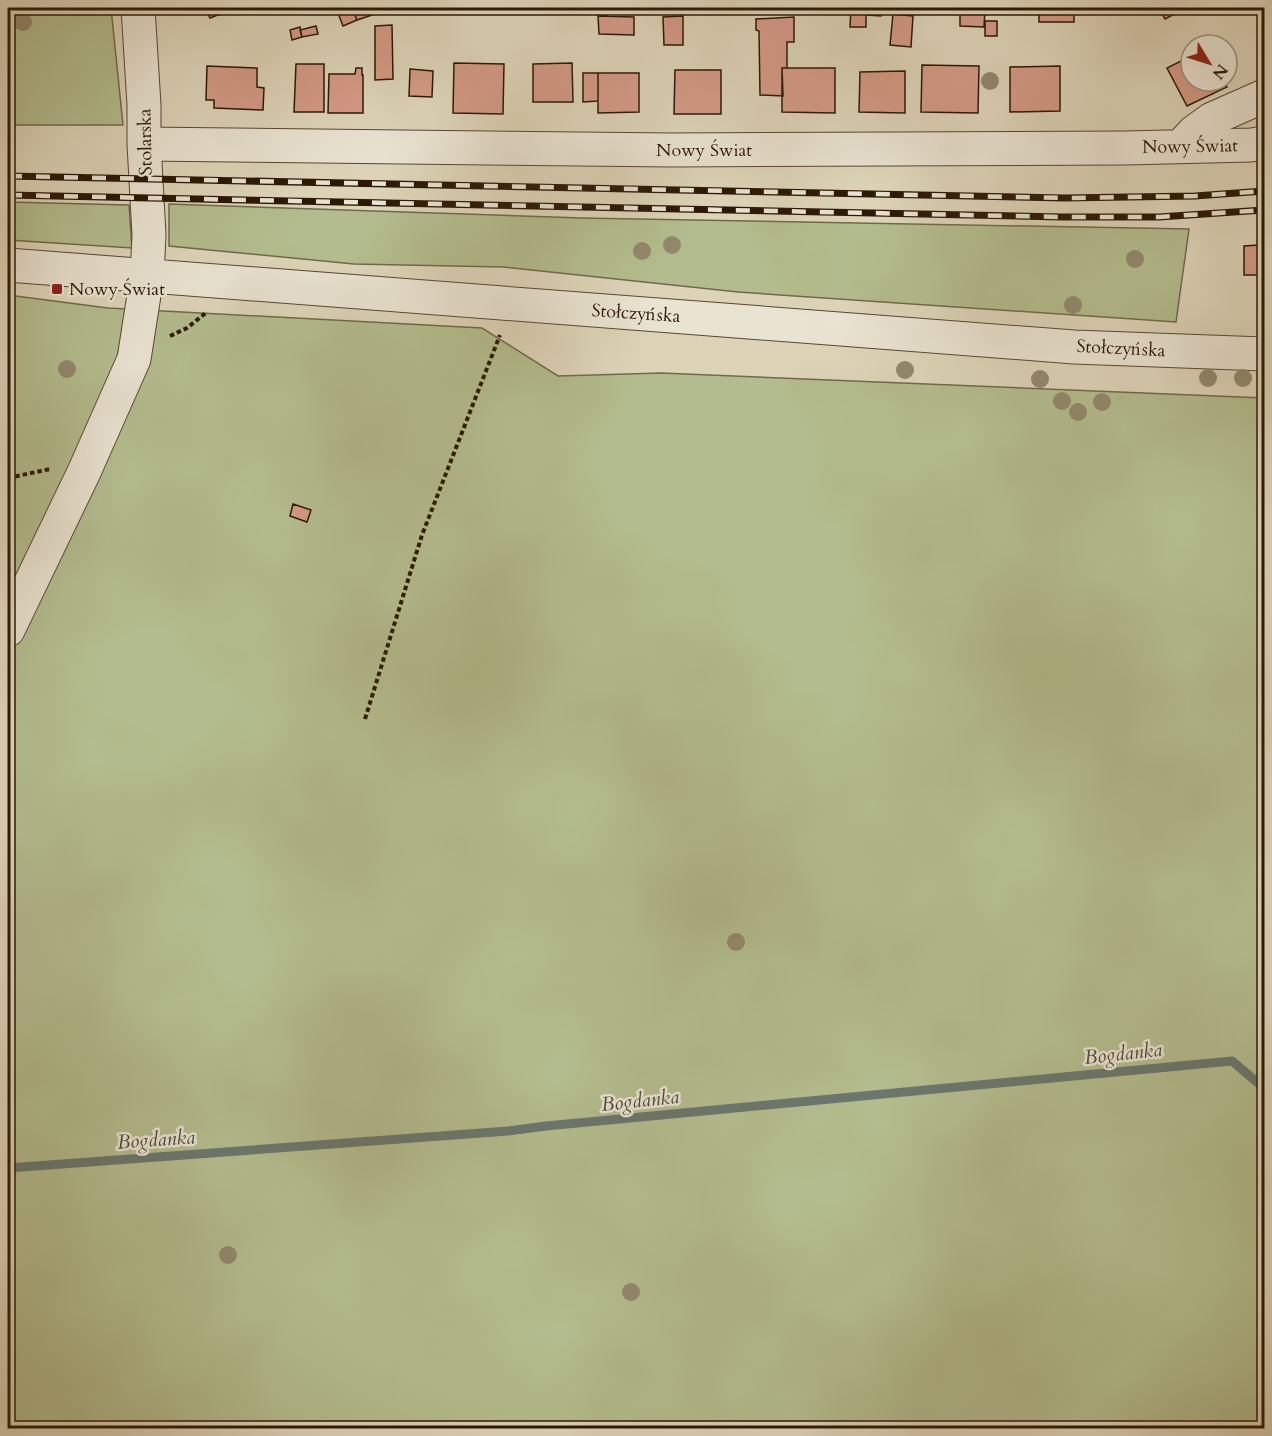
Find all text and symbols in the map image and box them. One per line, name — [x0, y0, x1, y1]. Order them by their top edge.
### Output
north arrow — [1179, 33, 1239, 93]
text: N — [1207, 59, 1233, 84]
street label: Stolarska — [132, 108, 159, 176]
street label: Nowy Świat — [1142, 133, 1238, 160]
street label: Nowy Świat — [656, 138, 752, 163]
place label: Nowy Świat — [69, 277, 165, 302]
marker: Nowy Świat — [50, 282, 64, 296]
street label: Stołczyńska — [591, 298, 681, 329]
street label: Stołczyńska — [1076, 334, 1166, 363]
water label: Bogdanka — [1083, 1036, 1163, 1071]
water label: Bogdanka — [600, 1083, 680, 1118]
water label: Bogdanka — [116, 1123, 196, 1156]

